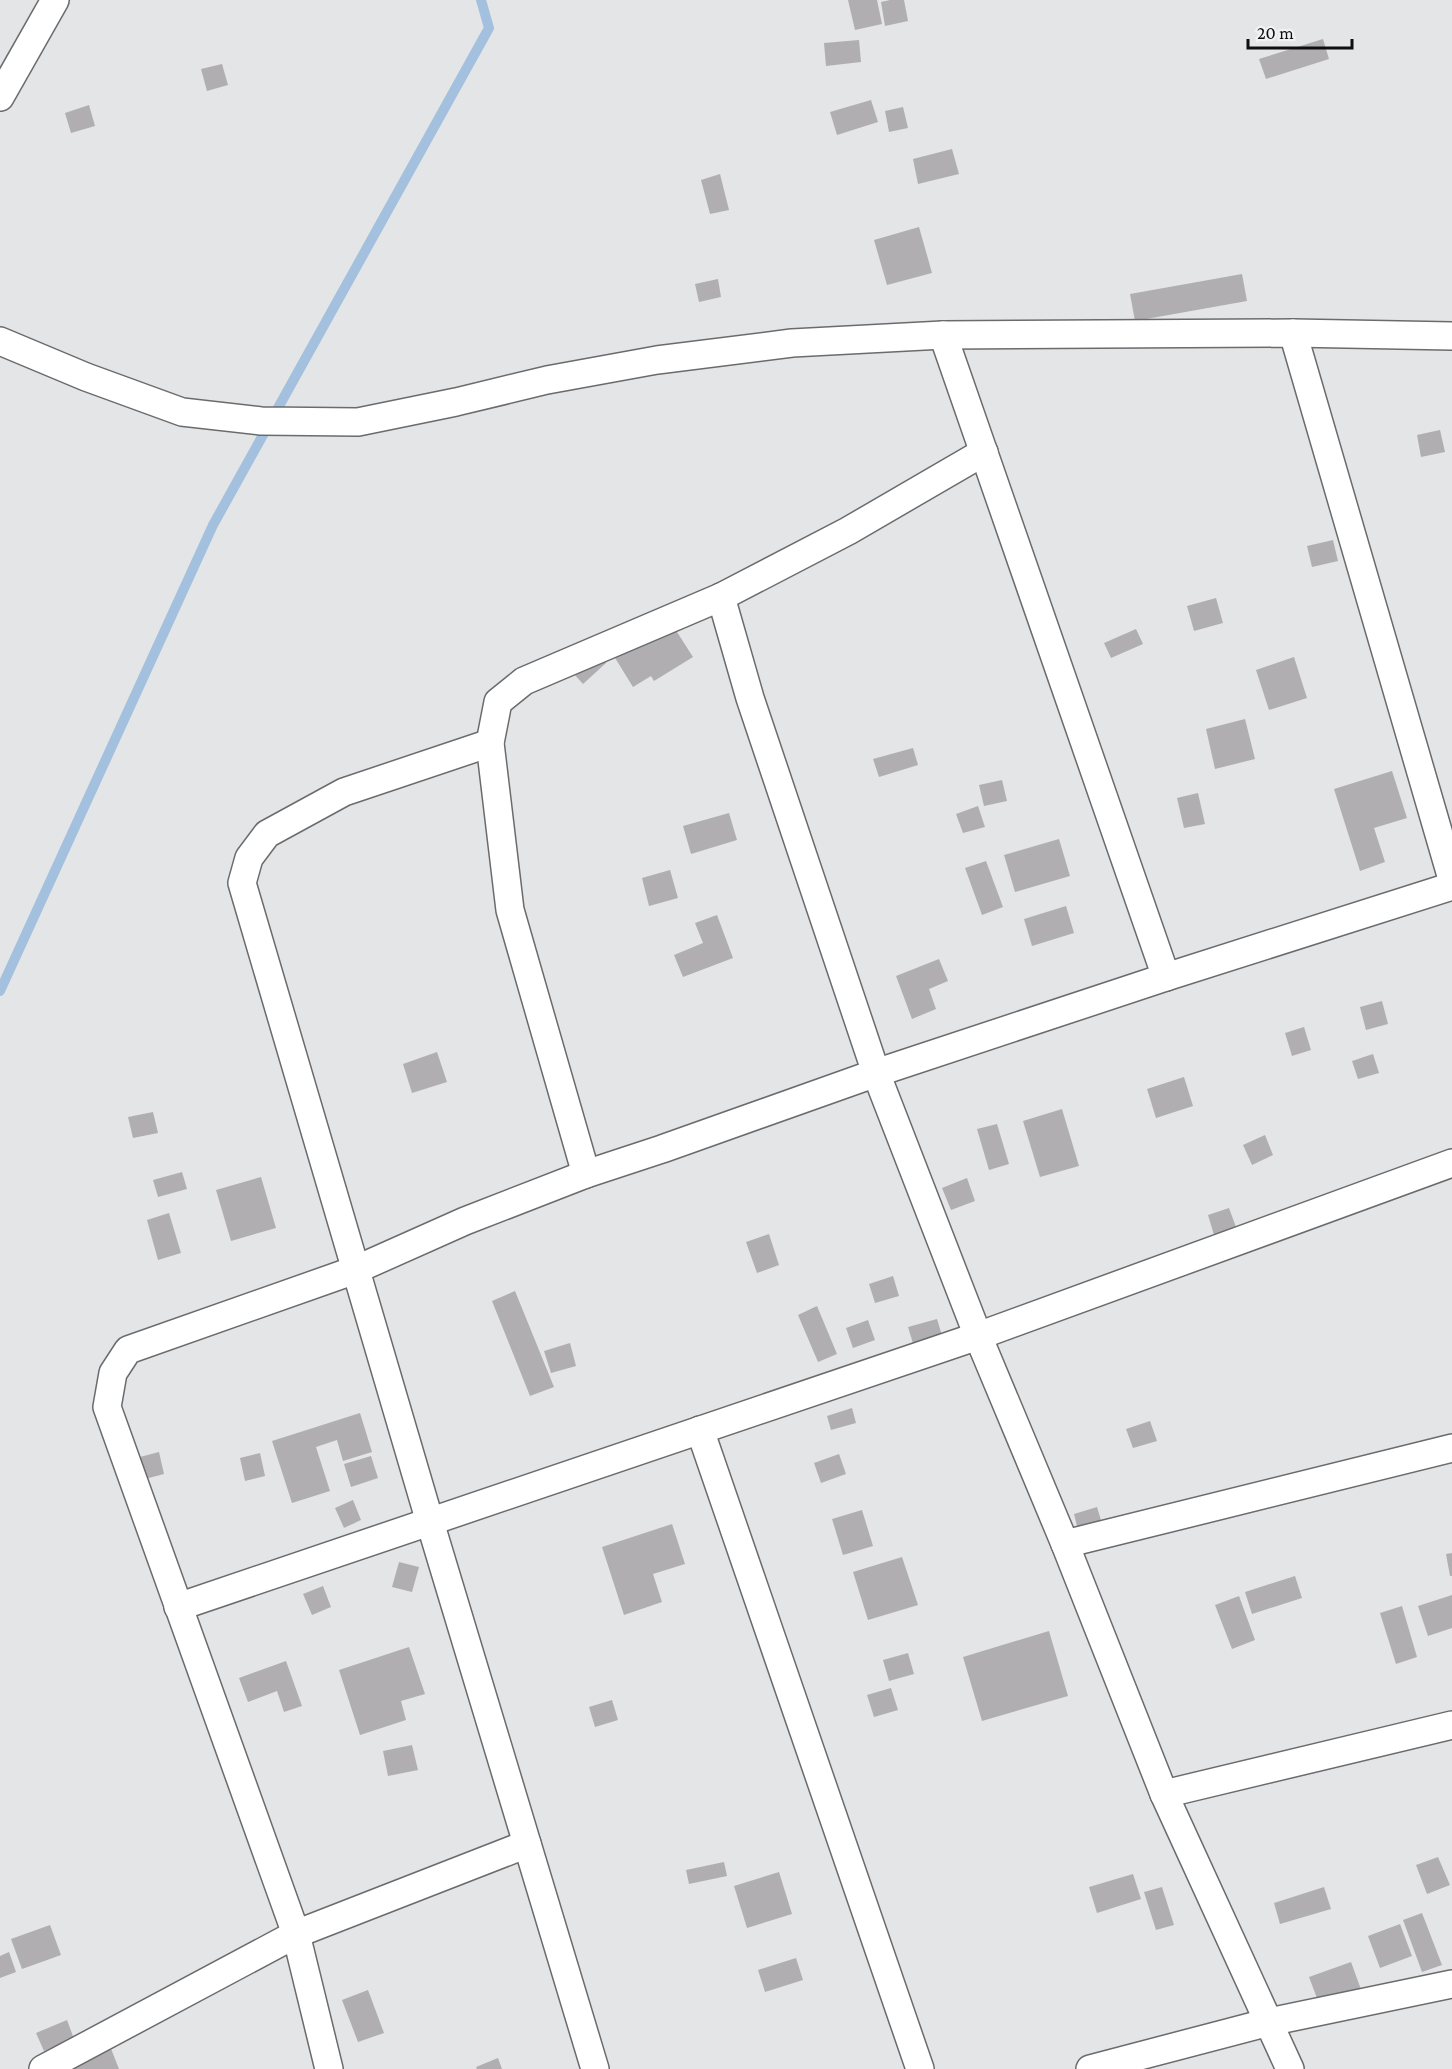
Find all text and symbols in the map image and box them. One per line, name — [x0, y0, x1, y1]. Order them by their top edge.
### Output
scale bar — [1248, 12, 1352, 50]
text: 20 m — [1257, 23, 1294, 43]

